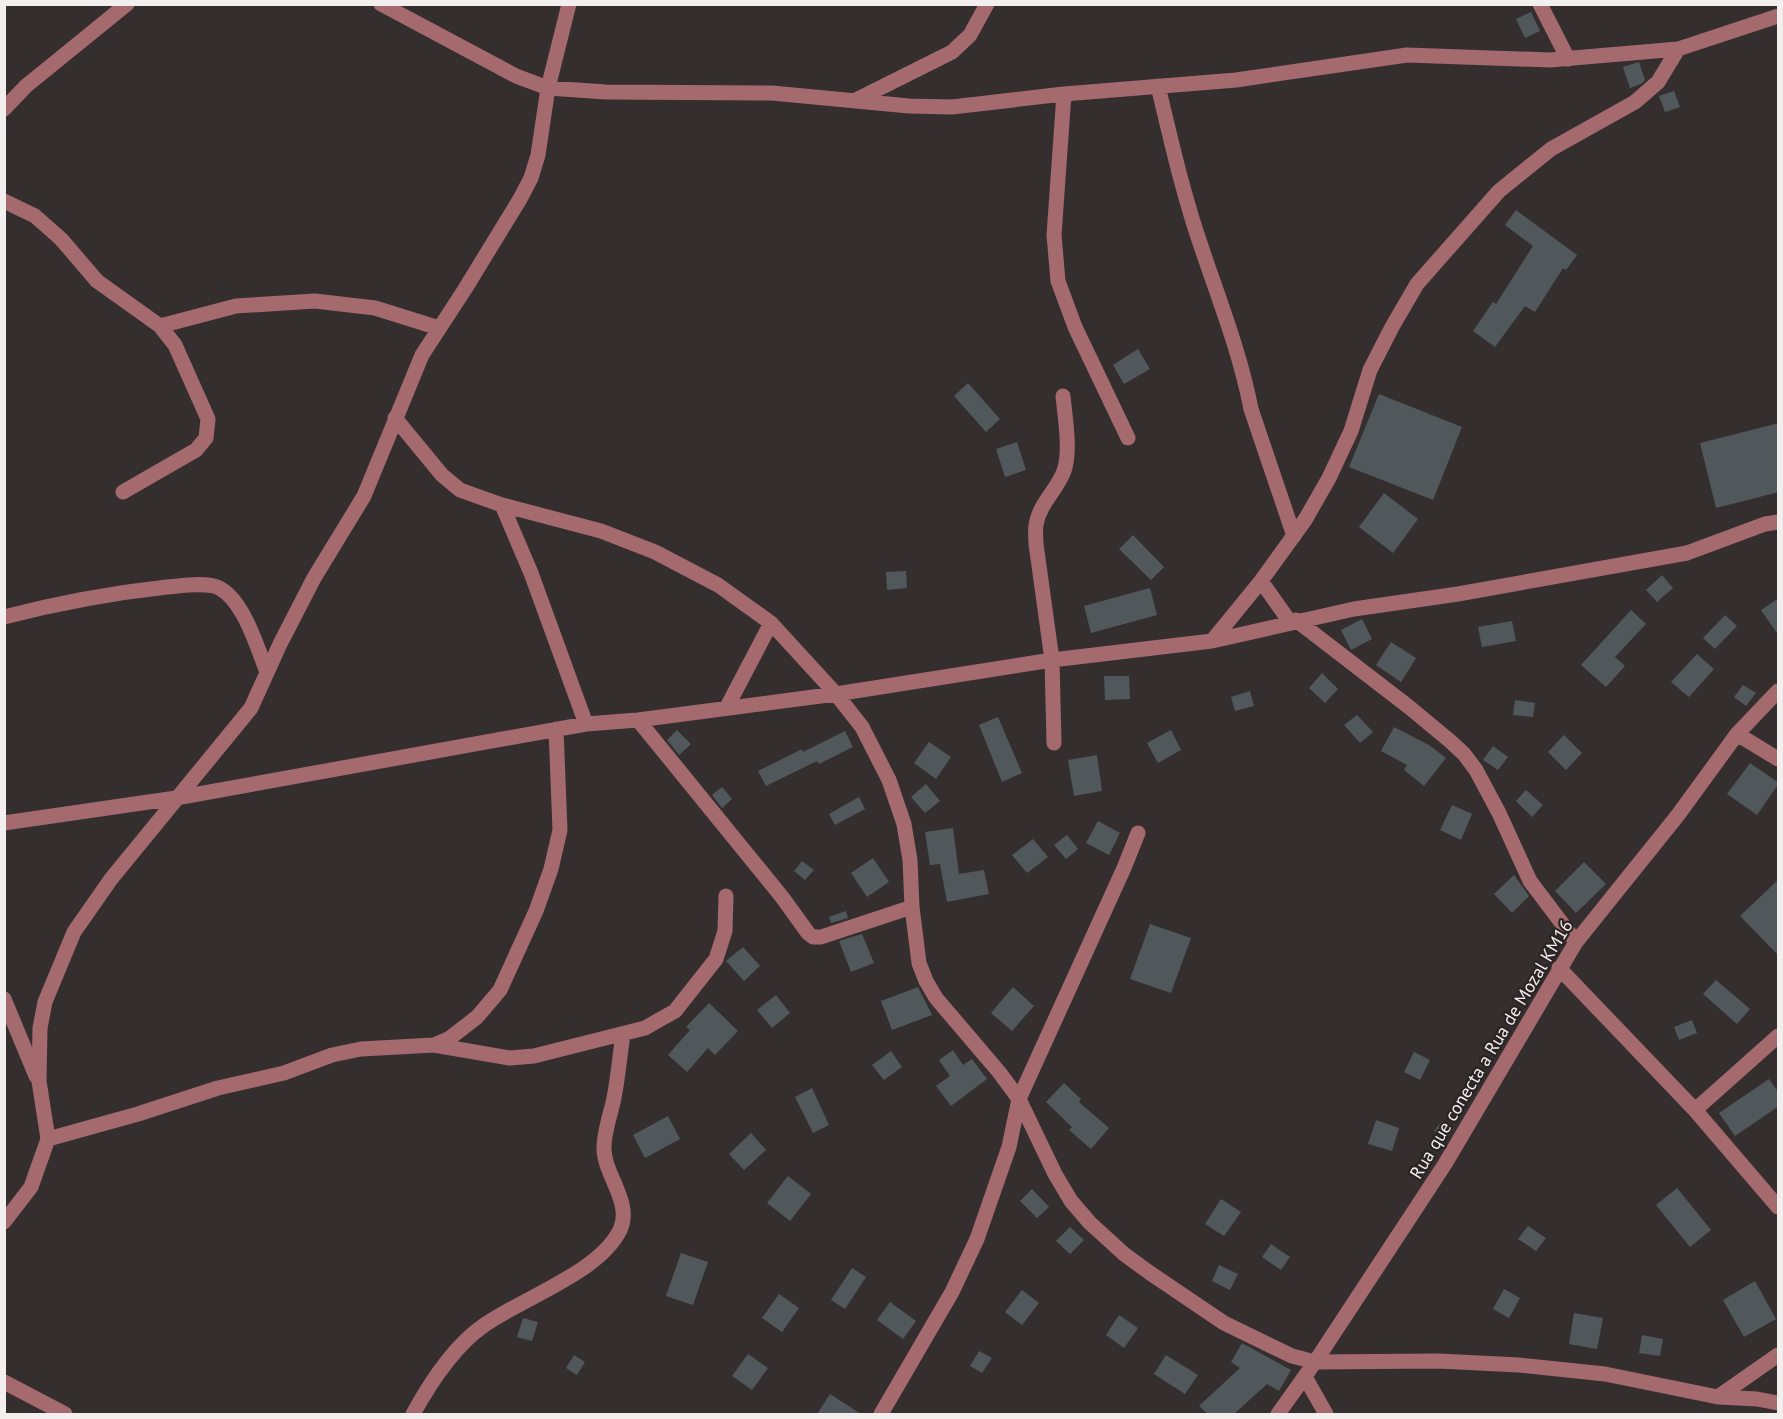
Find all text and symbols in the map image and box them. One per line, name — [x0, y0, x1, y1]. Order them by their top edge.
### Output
street label: Rua que conecta a Rua de Mozal KM16 — [1404, 915, 1578, 1183]

